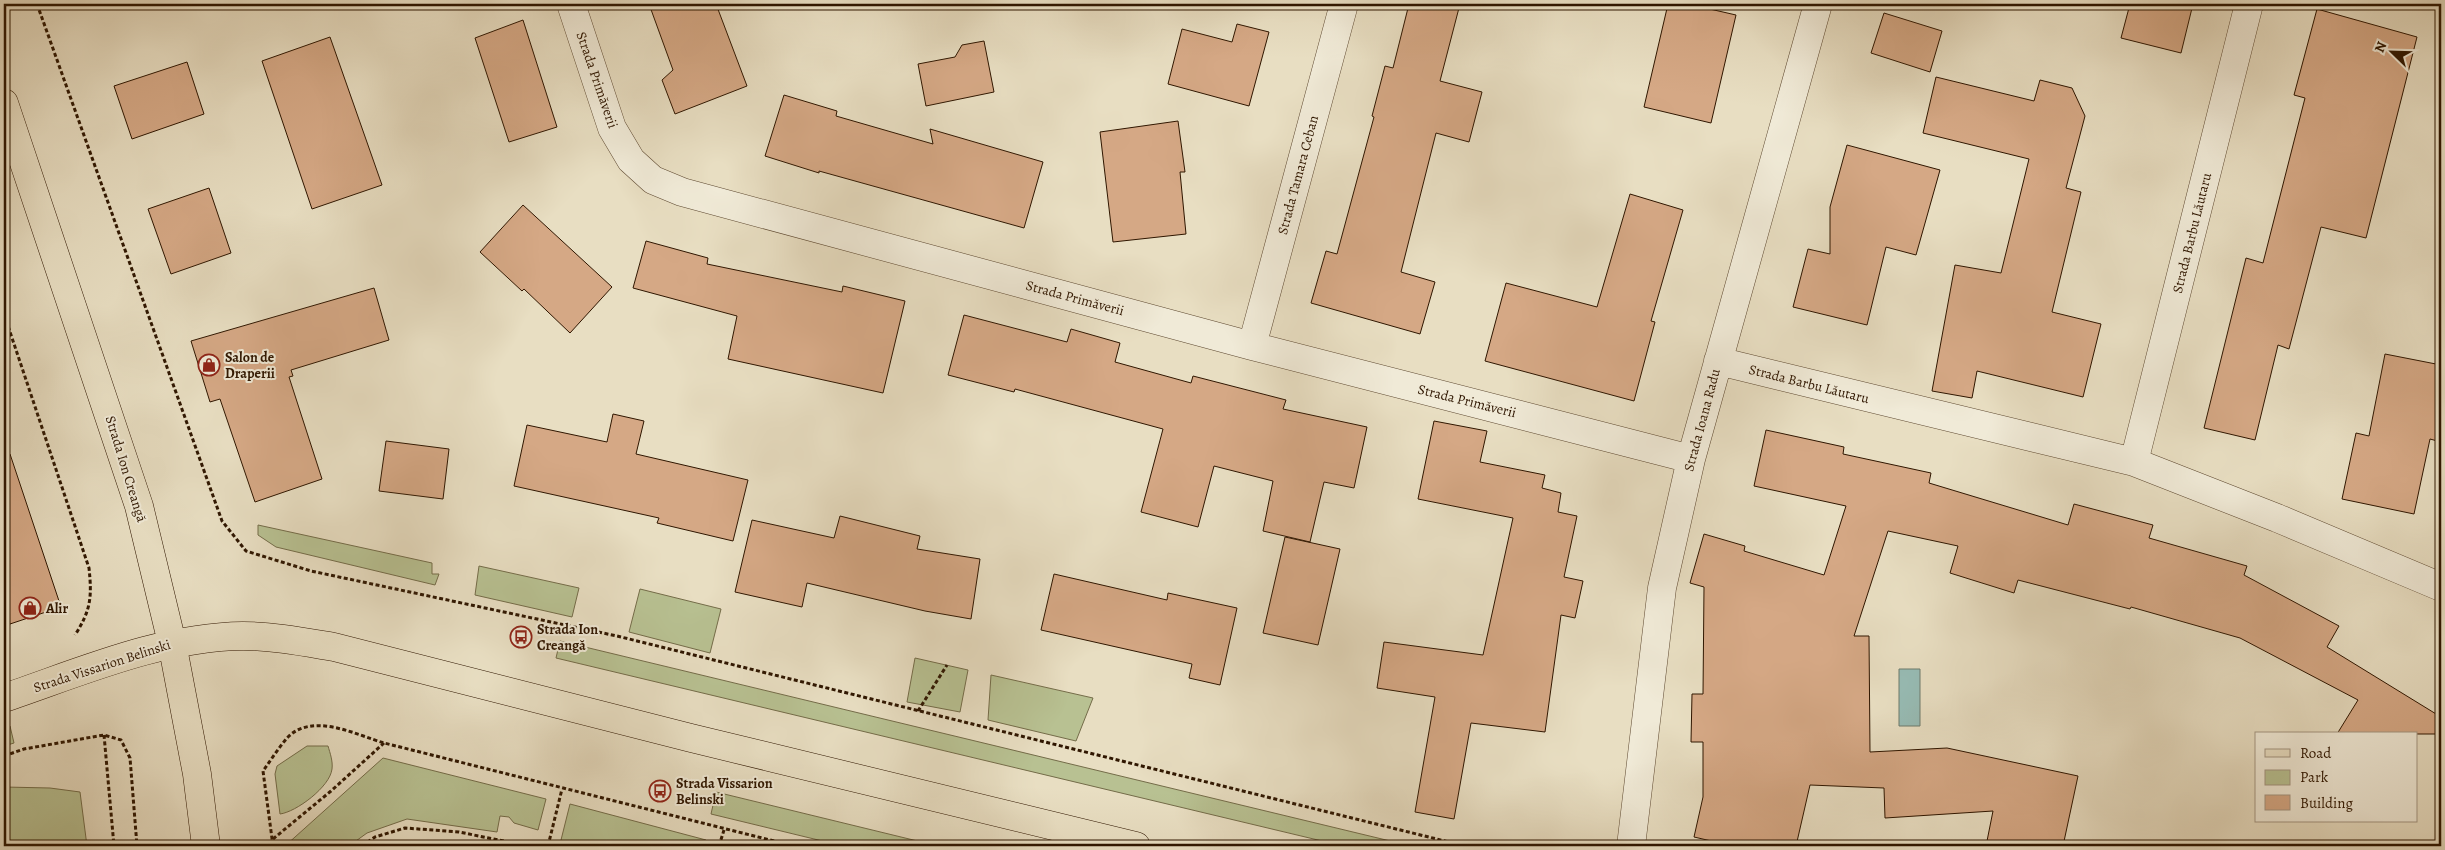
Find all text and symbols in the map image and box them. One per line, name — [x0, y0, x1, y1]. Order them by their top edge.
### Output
north arrow — [2368, 28, 2418, 78]
street label: Strada Primăverii — [572, 29, 622, 131]
text: N — [2370, 39, 2391, 56]
street label: Strada Tamara Ceban — [1273, 113, 1323, 237]
street label: Strada Barbu Lăutaru — [2168, 170, 2216, 295]
street label: Strada Primăverii — [1024, 276, 1126, 320]
place label: Salon de Draperii — [225, 348, 275, 383]
shop icon: Salon de Draperii — [197, 353, 221, 377]
street label: Strada Barbu Lăutaru — [1747, 360, 1872, 408]
street label: Strada Ioana Radu — [1679, 366, 1725, 474]
street label: Strada Primăverii — [1416, 380, 1518, 422]
street label: Strada Ion Creangă — [101, 413, 151, 525]
shop icon: Alir — [18, 596, 42, 620]
place label: Alir — [45, 599, 68, 618]
place label: Strada Ion Creangă — [537, 620, 598, 655]
bus stop icon: Strada Ion Creangă — [509, 625, 533, 649]
street label: Strada Vissarion Belinski — [31, 635, 173, 697]
legend — [2255, 732, 2418, 822]
text: Road — [2300, 743, 2332, 763]
text: Park — [2300, 767, 2329, 787]
place label: Strada Vissarion Belinski — [676, 774, 773, 809]
bus stop icon: Strada Vissarion Belinski — [648, 779, 672, 803]
text: Building — [2300, 793, 2353, 813]

